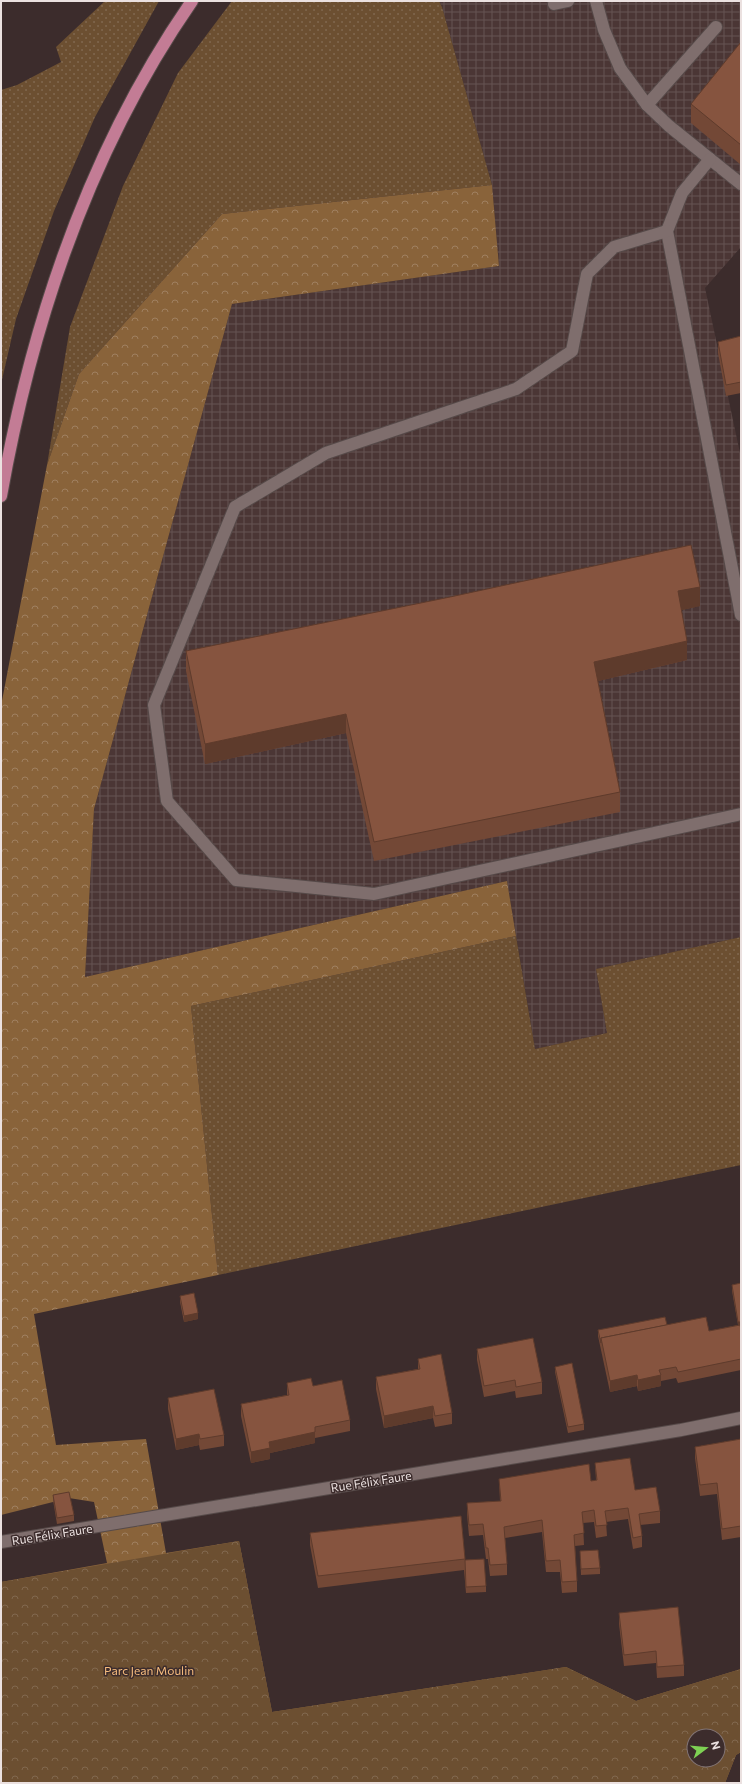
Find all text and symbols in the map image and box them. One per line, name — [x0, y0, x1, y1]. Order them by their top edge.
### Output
street label: Rue Félix Faure — [330, 1468, 412, 1494]
street label: Rue Félix Faure — [11, 1521, 93, 1547]
park label: Parc Jean Moulin — [104, 1663, 194, 1678]
north arrow — [686, 1728, 726, 1768]
text: N — [709, 1739, 723, 1751]

